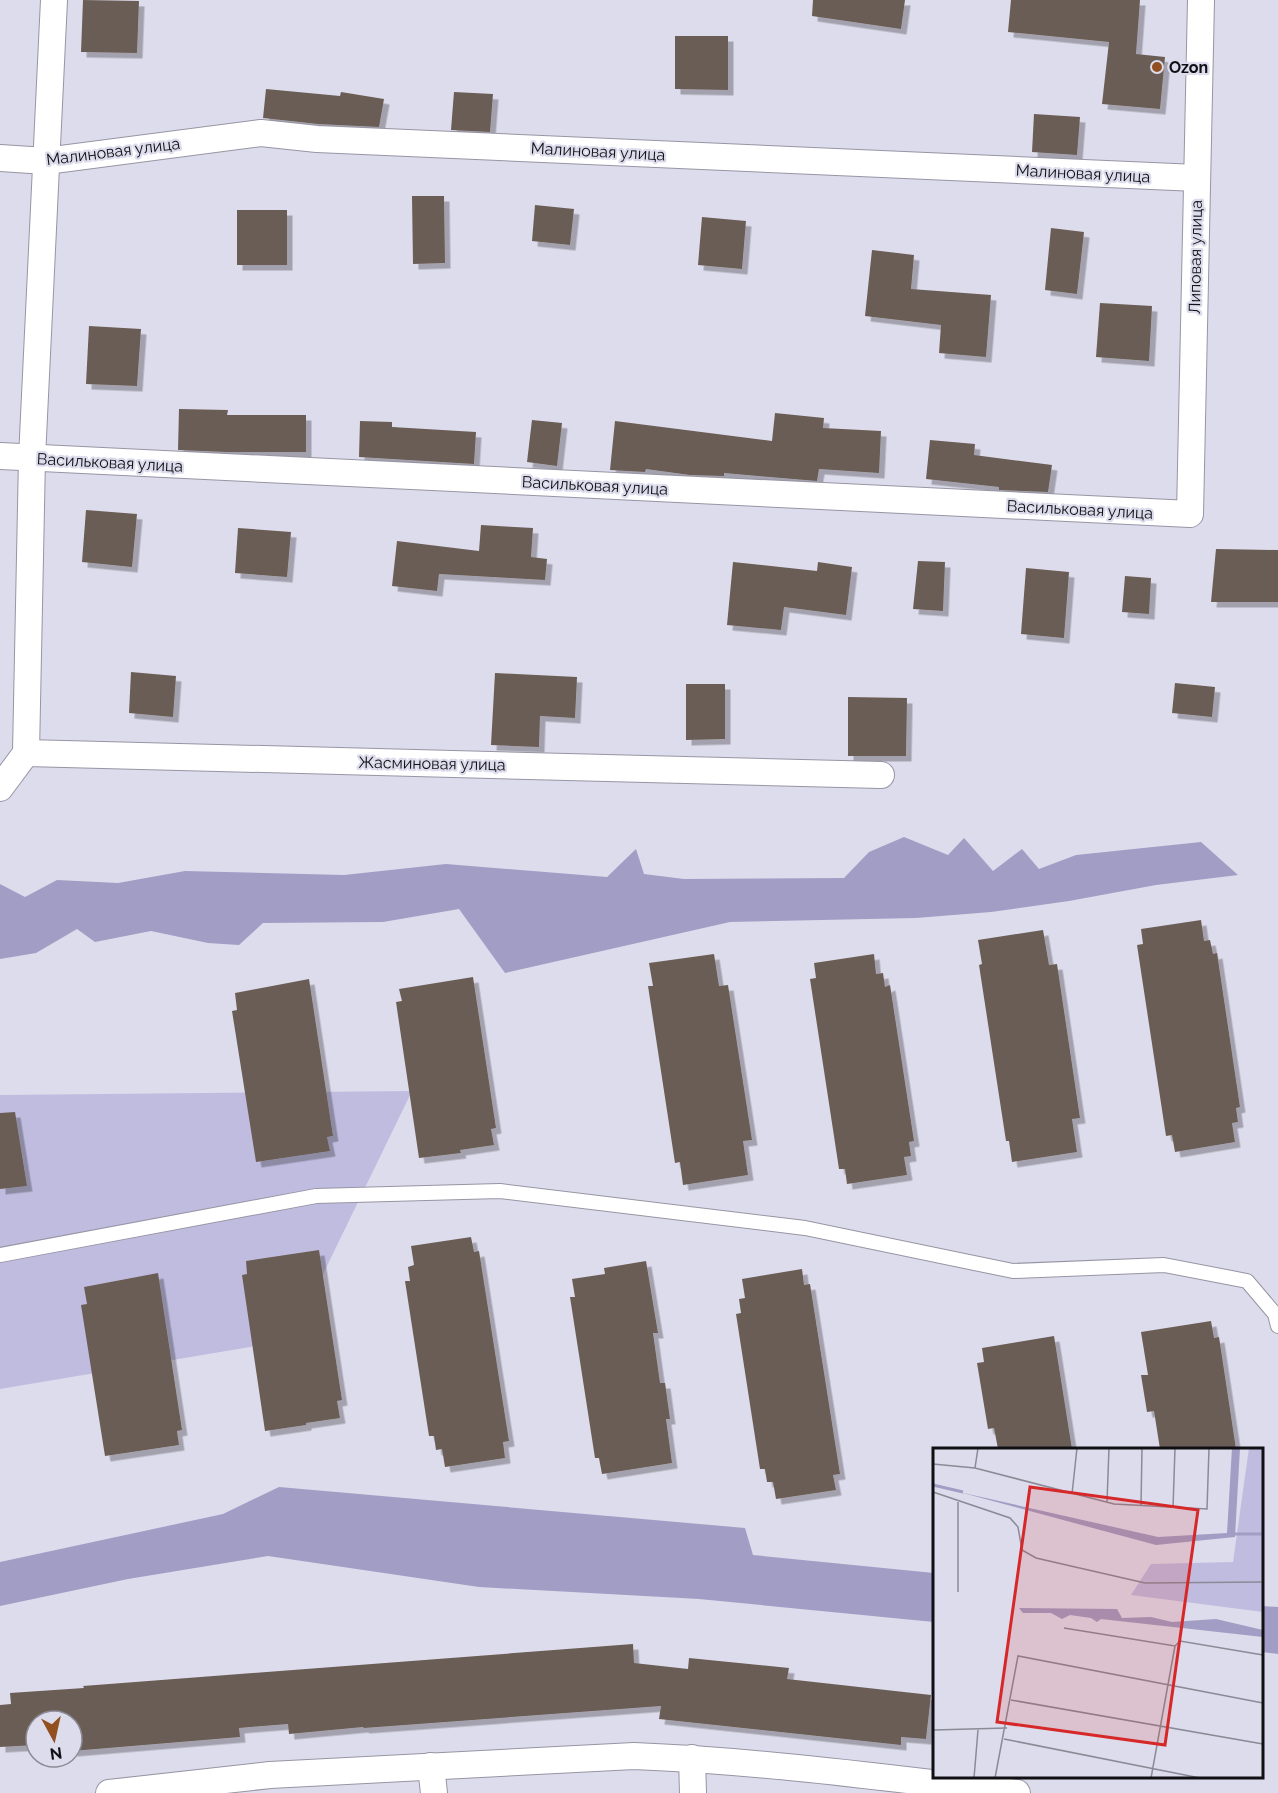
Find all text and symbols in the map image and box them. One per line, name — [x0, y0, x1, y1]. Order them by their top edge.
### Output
place label: Ozon — [1169, 58, 1208, 77]
marker: Ozon — [1150, 60, 1164, 74]
street label: Малиновая улица — [45, 134, 181, 169]
street label: Малиновая улица — [530, 138, 666, 165]
street label: Малиновая улица — [1015, 160, 1151, 187]
street label: Липовая улица — [1185, 200, 1206, 314]
street label: Васильковая улица — [36, 449, 184, 476]
street label: Васильковая улица — [521, 472, 669, 499]
street label: Васильковая улица — [1006, 496, 1154, 523]
street label: Жасминовая улица — [358, 753, 506, 774]
inset map — [933, 1448, 1263, 1778]
north arrow — [24, 1709, 84, 1769]
text: N — [49, 1743, 63, 1764]

